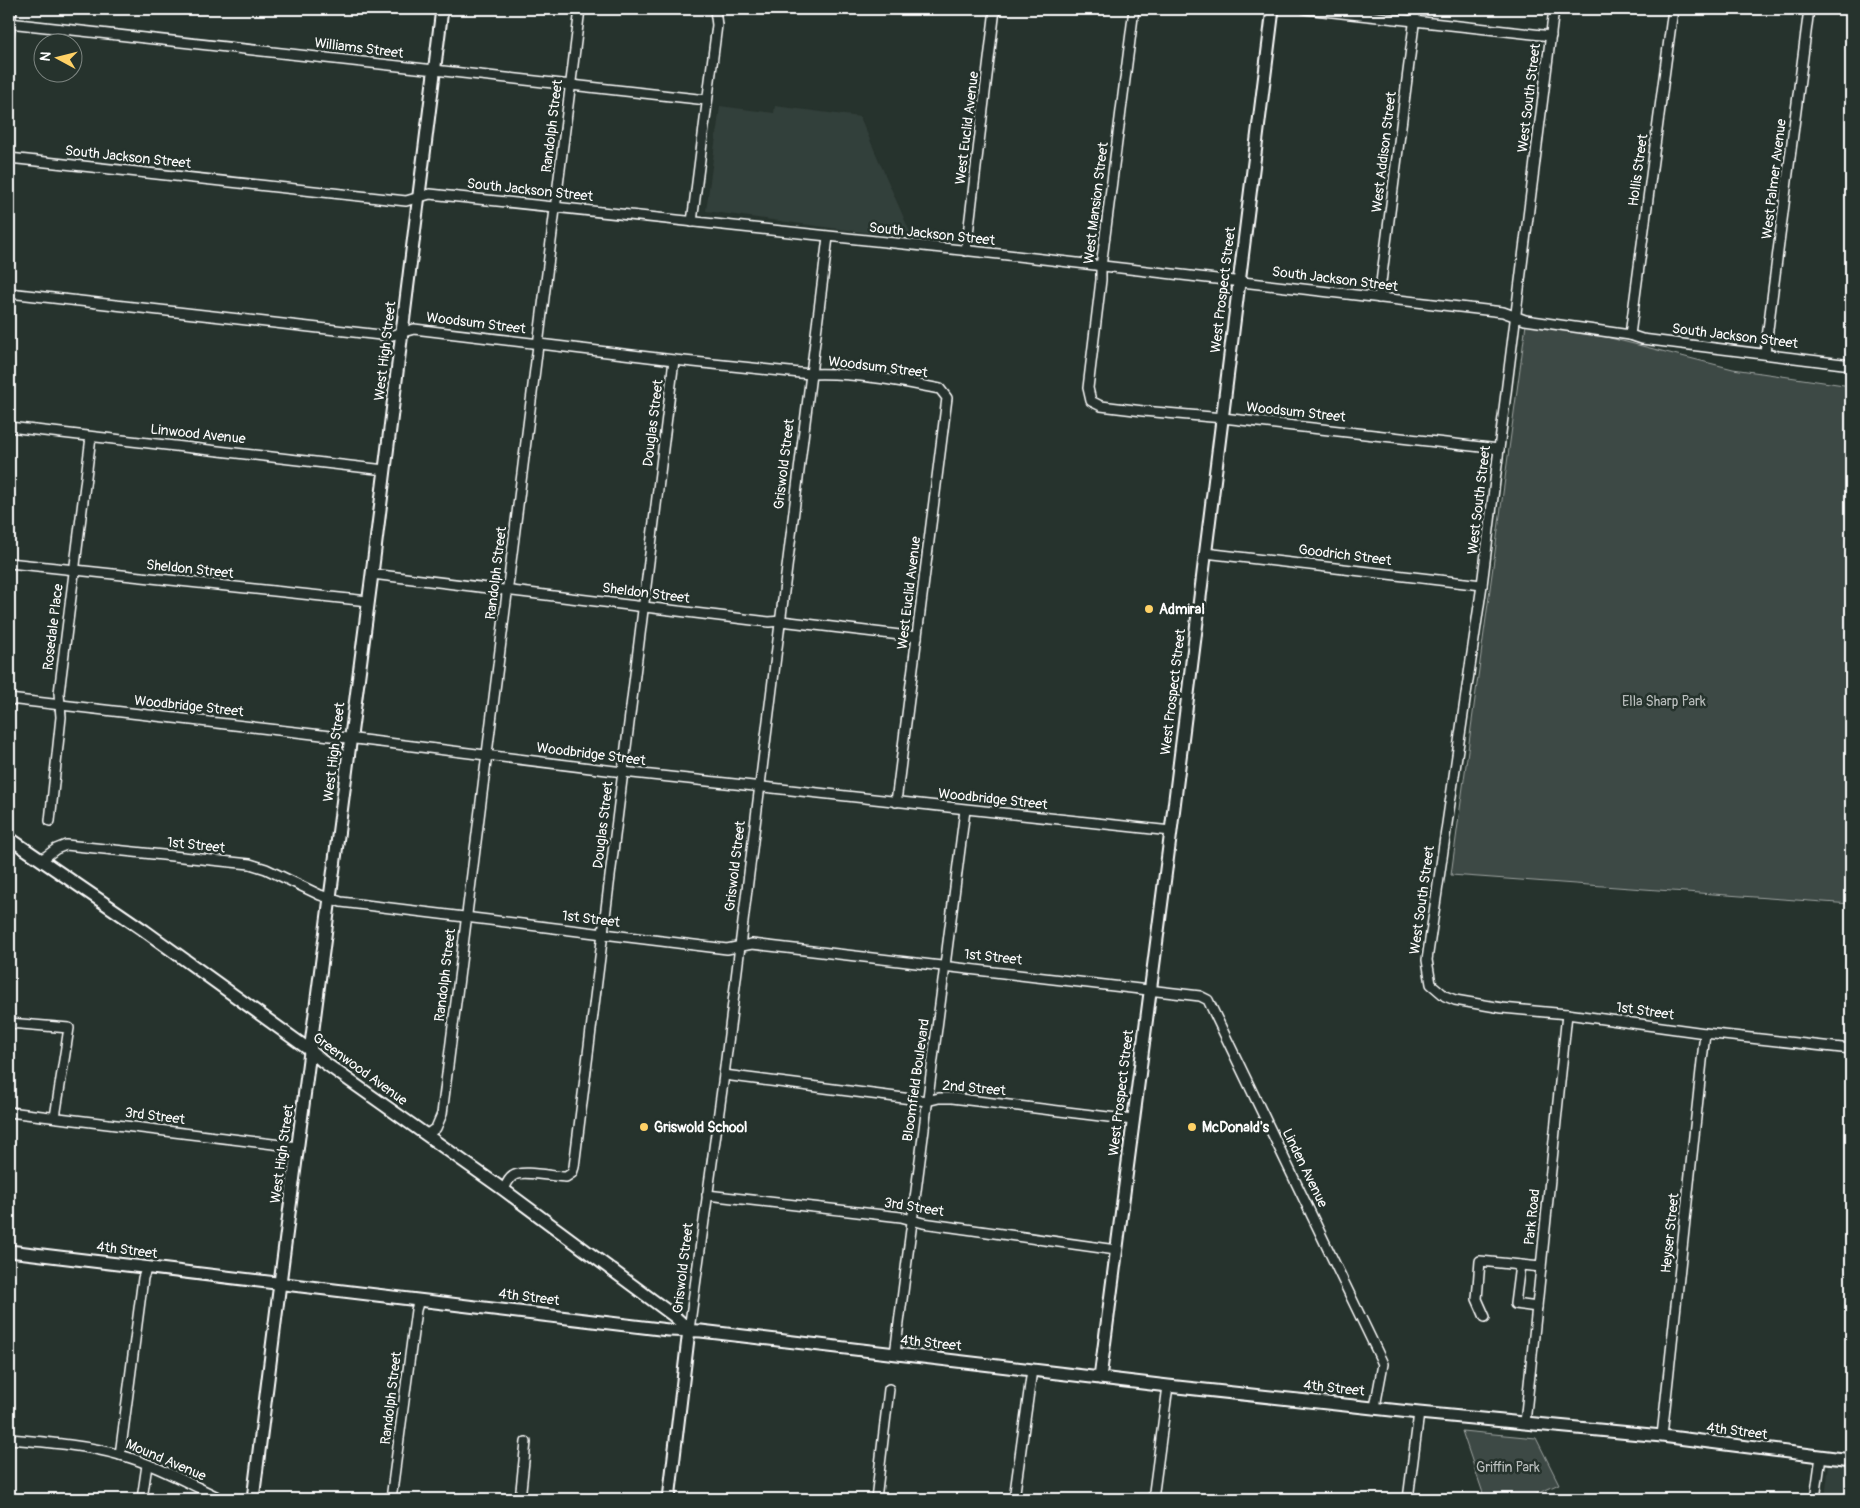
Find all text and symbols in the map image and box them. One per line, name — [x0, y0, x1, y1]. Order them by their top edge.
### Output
north arrow — [32, 32, 82, 82]
street label: Williams Street — [313, 34, 405, 62]
street label: West South Street — [1514, 42, 1544, 153]
text: N — [37, 51, 55, 62]
street label: West Euclid Avenue — [952, 70, 982, 186]
street label: Randolph Street — [538, 78, 566, 174]
street label: West Addison Street — [1368, 90, 1400, 213]
street label: West Palmer Avenue — [1758, 118, 1790, 240]
street label: Hollis Street — [1625, 132, 1652, 207]
street label: West Mansion Street — [1080, 141, 1112, 265]
street label: South Jackson Street — [64, 142, 192, 172]
street label: South Jackson Street — [466, 175, 594, 205]
street label: South Jackson Street — [868, 219, 996, 249]
street label: West Prospect Street — [1207, 226, 1239, 354]
street label: South Jackson Street — [1271, 263, 1399, 295]
street label: West High Street — [370, 300, 400, 402]
street label: Woodsum Street — [425, 308, 527, 338]
street label: South Jackson Street — [1671, 320, 1799, 352]
street label: Woodsum Street — [827, 352, 929, 382]
street label: Douglas Street — [639, 378, 667, 467]
street label: Woodsum Street — [1245, 398, 1347, 426]
street label: Griswold Street — [770, 417, 798, 510]
street label: Linwood Avenue — [150, 421, 247, 447]
street label: West South Street — [1464, 444, 1494, 555]
street label: Randolph Street — [482, 525, 510, 621]
street label: West Euclid Avenue — [894, 535, 924, 651]
street label: Goodrich Street — [1298, 541, 1393, 569]
street label: Sheldon Street — [145, 556, 235, 582]
street label: Sheldon Street — [601, 579, 691, 607]
street label: Rosedale Place — [39, 583, 67, 671]
place label: Admiral — [1159, 601, 1205, 618]
marker: Admiral — [1143, 603, 1155, 615]
street label: West Prospect Street — [1157, 628, 1189, 756]
street label: Woodbridge Street — [133, 692, 245, 720]
park label: Ella Sharp Park — [1622, 693, 1706, 710]
street label: West High Street — [319, 701, 349, 803]
street label: Woodbridge Street — [535, 739, 647, 769]
street label: Douglas Street — [589, 780, 617, 869]
street label: Woodbridge Street — [937, 785, 1049, 813]
street label: Griswold Street — [721, 819, 749, 912]
street label: 1st Street — [166, 833, 226, 857]
street label: West South Street — [1406, 844, 1438, 956]
street label: 1st Street — [561, 907, 621, 931]
street label: Randolph Street — [431, 927, 459, 1023]
street label: 1st Street — [963, 945, 1023, 969]
street label: 1st Street — [1615, 999, 1675, 1024]
street label: Bloomfield Boulevard — [899, 1017, 933, 1142]
street label: Greenwood Avenue — [309, 1029, 411, 1109]
street label: West Prospect Street — [1105, 1029, 1137, 1157]
street label: 2nd Street — [942, 1077, 1007, 1099]
street label: West High Street — [267, 1103, 297, 1205]
street label: 3rd Street — [124, 1104, 186, 1128]
place label: Griswold School — [654, 1119, 747, 1136]
place label: McDonald's — [1202, 1119, 1270, 1136]
marker: Griswold School — [638, 1121, 650, 1133]
marker: McDonald's — [1186, 1121, 1198, 1133]
street label: Linden Avenue — [1279, 1126, 1331, 1210]
street label: Park Road — [1521, 1188, 1543, 1246]
street label: Heyser Street — [1657, 1192, 1683, 1274]
street label: 3rd Street — [883, 1194, 946, 1220]
street label: Griswold Street — [669, 1221, 697, 1314]
street label: 4th Street — [96, 1238, 159, 1262]
street label: 4th Street — [498, 1285, 561, 1309]
street label: 4th Street — [900, 1331, 963, 1355]
street label: Randolph Street — [377, 1350, 405, 1446]
street label: 4th Street — [1303, 1376, 1366, 1400]
street label: 4th Street — [1706, 1419, 1769, 1443]
street label: Mound Avenue — [123, 1435, 209, 1485]
park label: Griffin Park — [1476, 1459, 1540, 1476]

